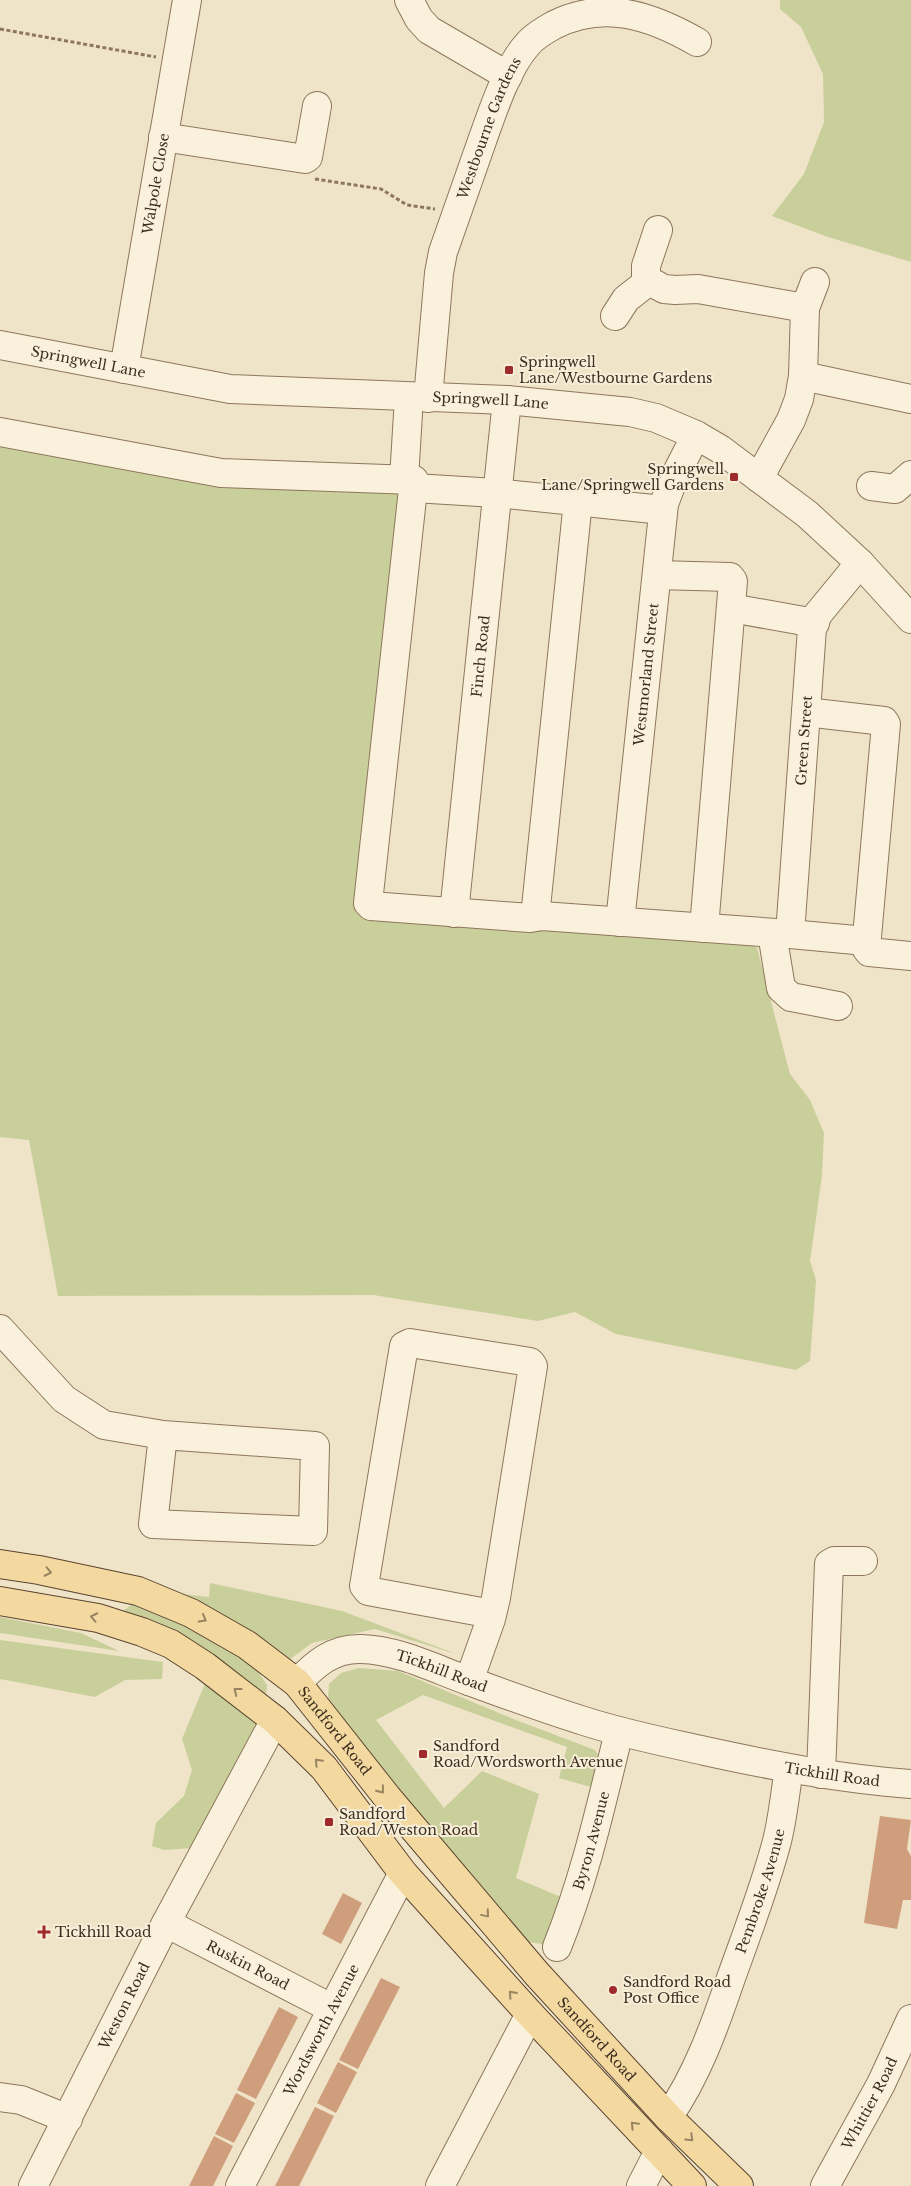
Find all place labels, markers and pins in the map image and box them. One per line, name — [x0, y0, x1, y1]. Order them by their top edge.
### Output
place label: Springwell Lane/Westbourne Gardens — [519, 353, 712, 387]
marker: Springwell Lane/Westbourne Gardens — [503, 364, 515, 376]
place label: Springwell Lane/Springwell Gardens — [541, 460, 724, 494]
marker: Springwell Lane/Springwell Gardens — [728, 471, 740, 483]
place label: Sandford Road/Wordsworth Avenue — [433, 1737, 623, 1771]
marker: Sandford Road/Wordsworth Avenue — [417, 1748, 429, 1760]
place label: Sandford Road/Weston Road — [339, 1805, 479, 1839]
marker: Sandford Road/Weston Road — [323, 1816, 335, 1828]
place label: Tickhill Road — [55, 1923, 152, 1941]
marker: Tickhill Road — [37, 1925, 51, 1939]
place label: Sandford Road Post Office — [623, 1973, 731, 2007]
marker: Sandford Road Post Office — [607, 1984, 619, 1996]

